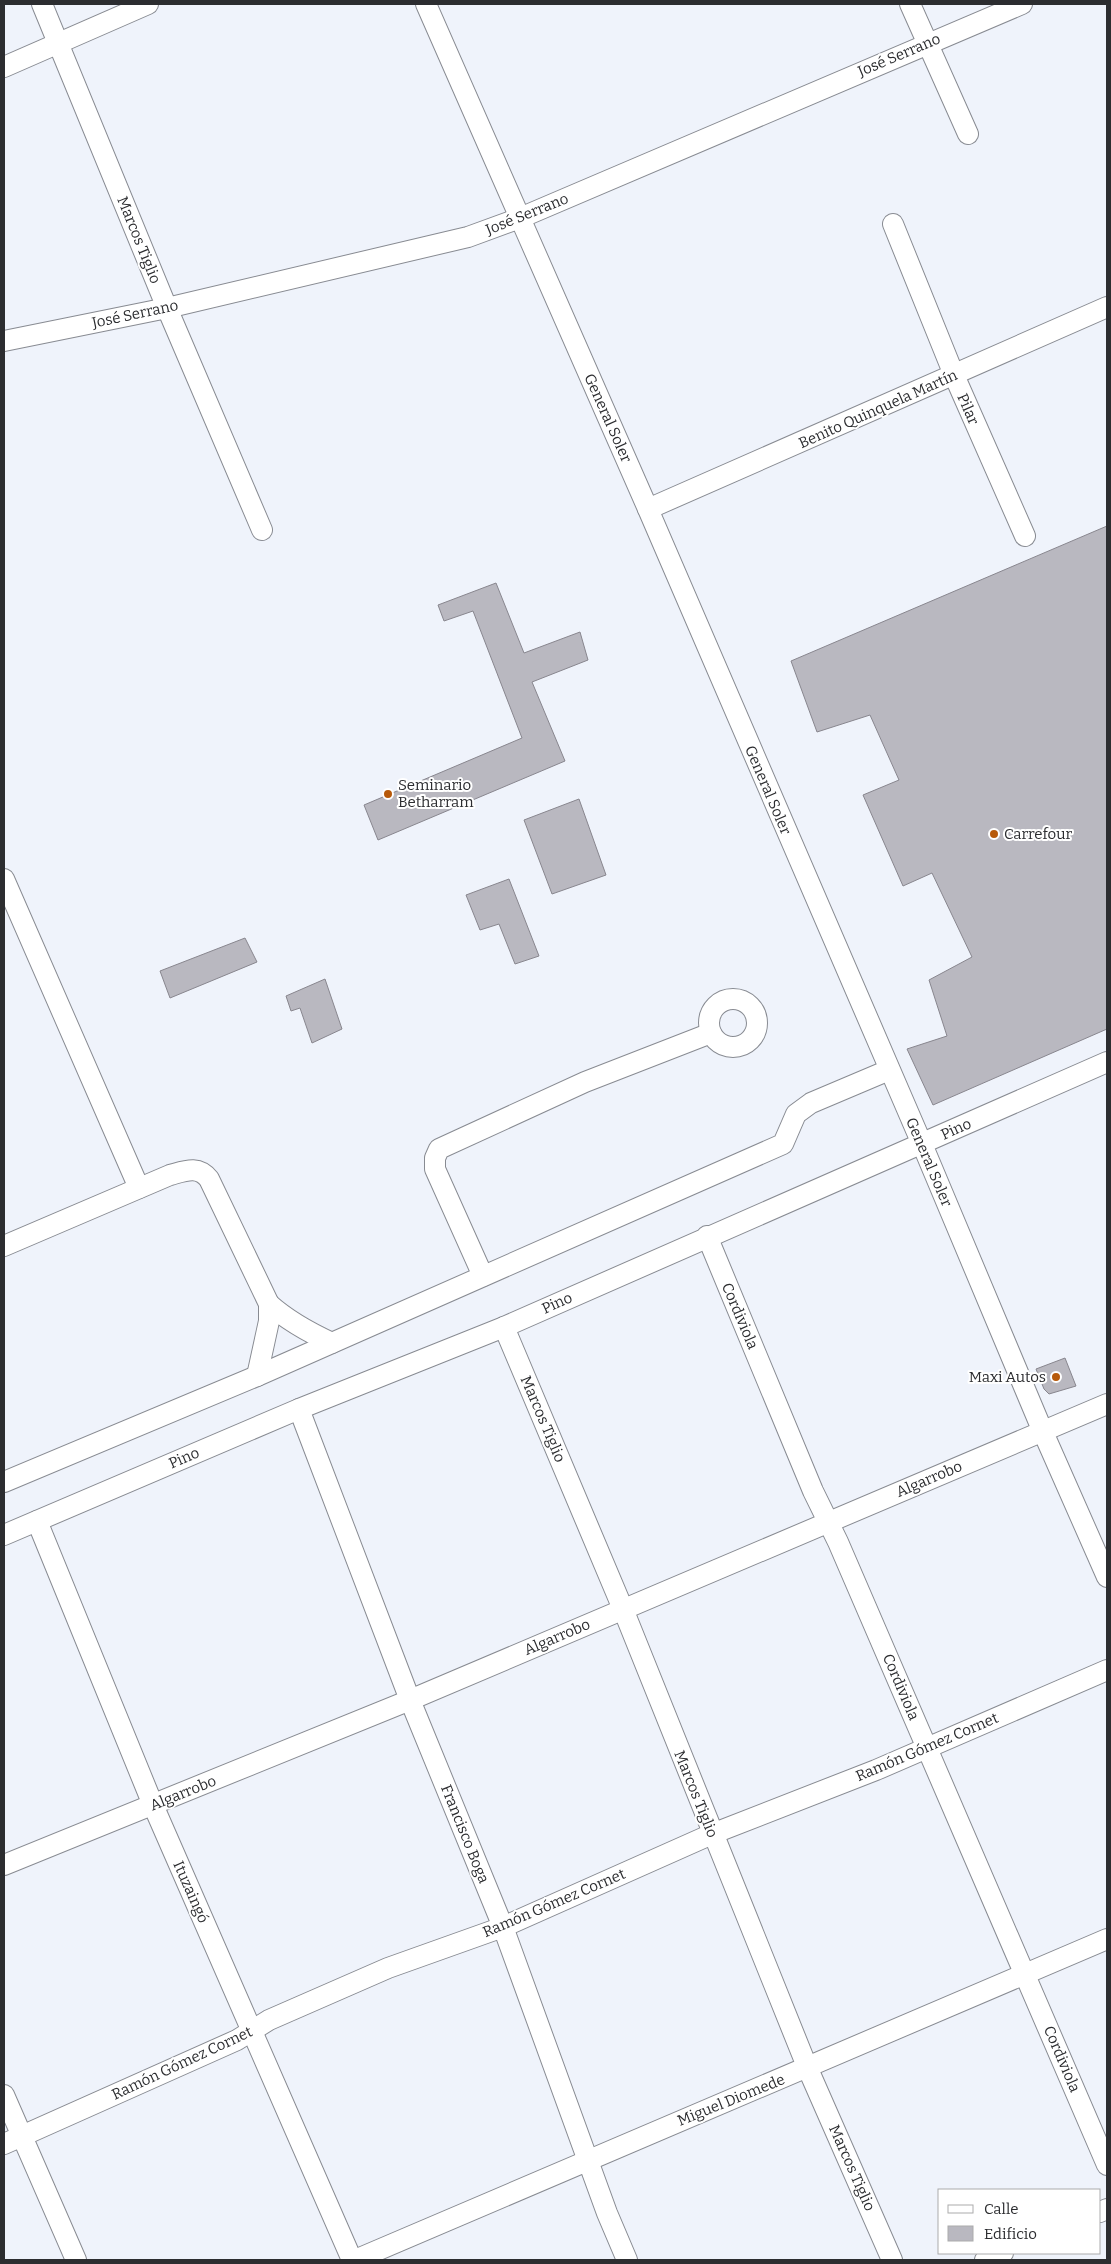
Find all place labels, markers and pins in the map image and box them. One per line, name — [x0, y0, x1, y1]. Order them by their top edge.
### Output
place label: Seminario Betharram — [398, 776, 474, 811]
marker: Seminario Betharram — [382, 788, 394, 800]
place label: Carrefour — [1004, 825, 1072, 843]
marker: Carrefour — [988, 828, 1000, 840]
place label: Maxi Autos — [969, 1368, 1046, 1386]
marker: Maxi Autos — [1050, 1371, 1062, 1383]

